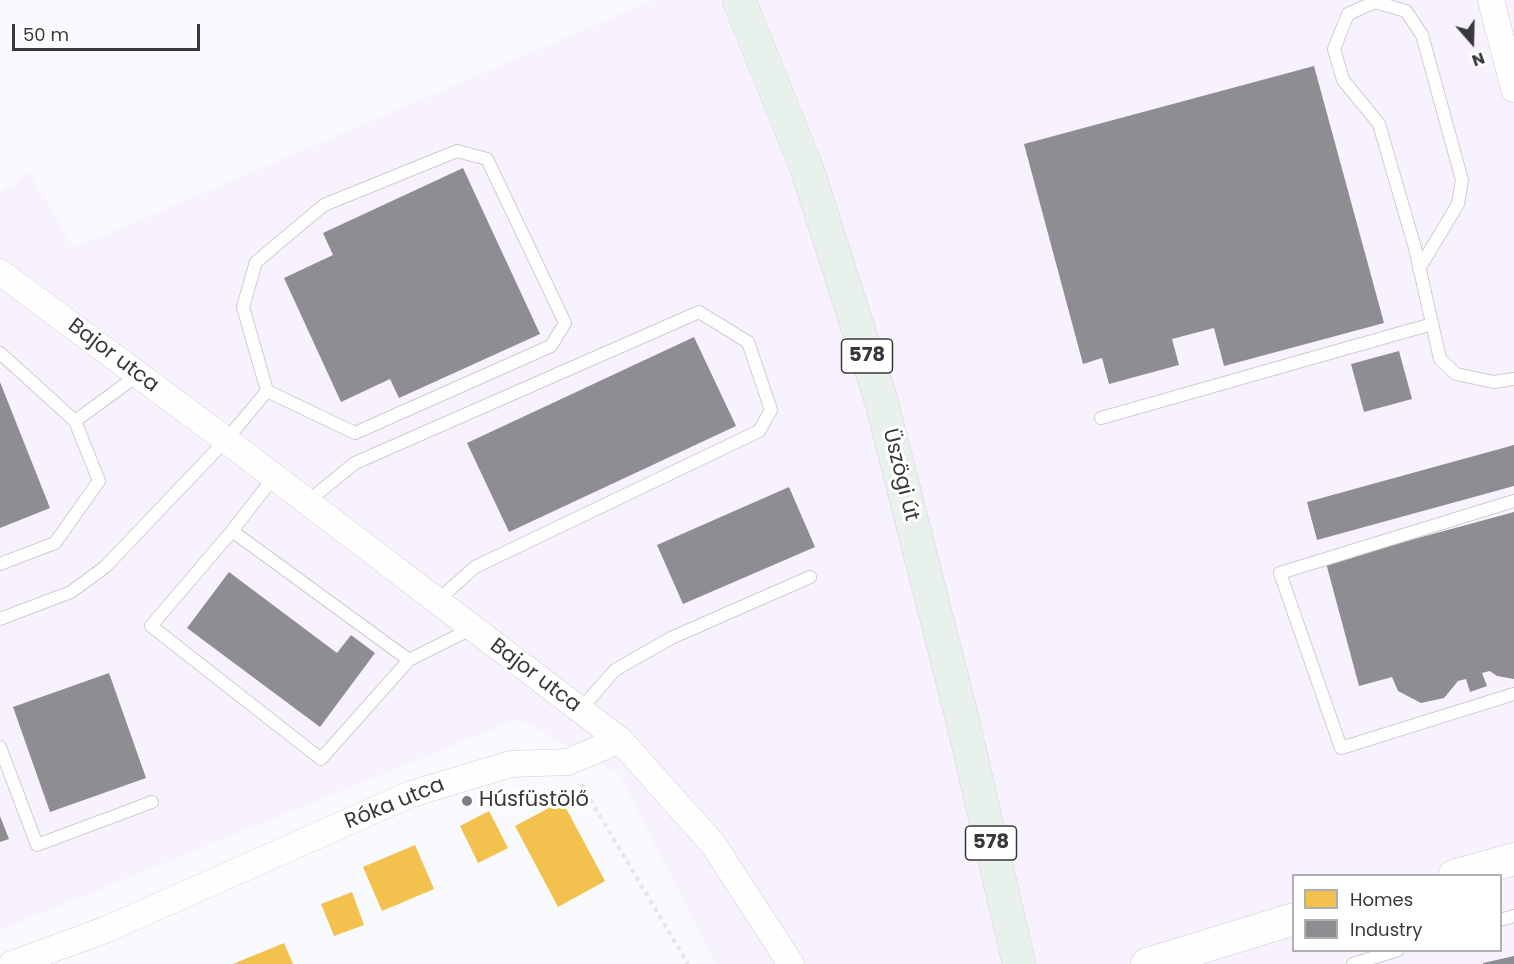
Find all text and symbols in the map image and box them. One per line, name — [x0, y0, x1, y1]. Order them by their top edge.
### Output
scale bar — [15, 12, 202, 50]
north arrow — [1442, 12, 1502, 72]
text: 50 m — [23, 22, 69, 47]
text: N — [1469, 47, 1488, 72]
street label: Bajor utca — [63, 314, 163, 398]
road number: 578 — [842, 339, 892, 373]
street label: Üszögi út — [876, 426, 924, 524]
street label: Bajor utca — [485, 634, 585, 718]
street label: Róka utca — [342, 773, 448, 835]
place label: Húsfüstölő — [479, 788, 589, 814]
marker: Húsfüstölő — [460, 794, 474, 808]
road number: 578 — [966, 826, 1016, 860]
legend — [1292, 874, 1502, 952]
text: Homes — [1350, 887, 1413, 912]
text: Industry — [1350, 917, 1422, 942]

